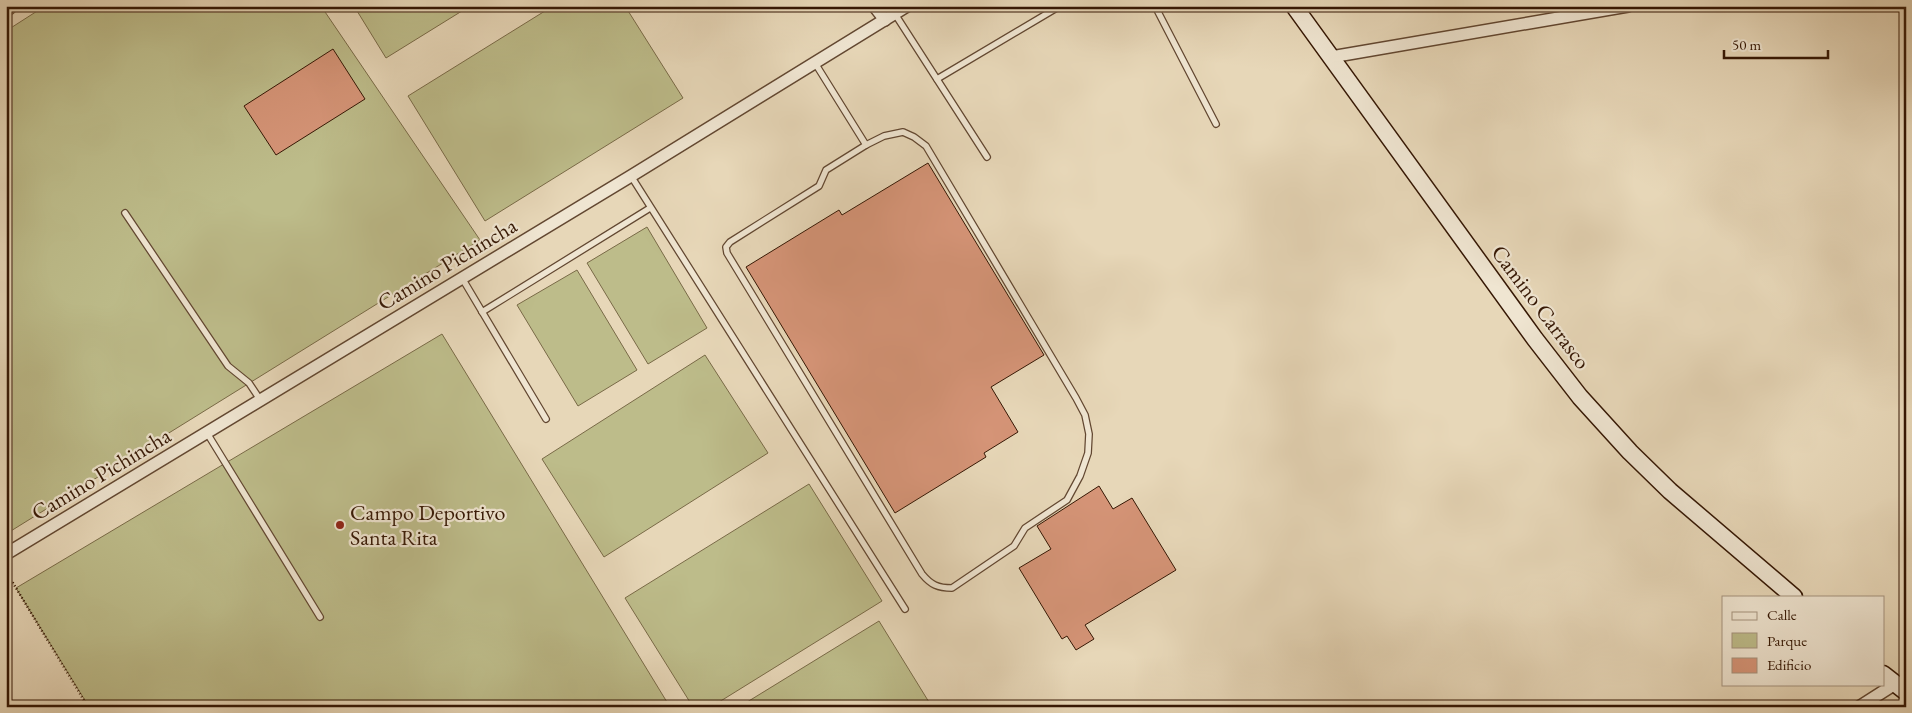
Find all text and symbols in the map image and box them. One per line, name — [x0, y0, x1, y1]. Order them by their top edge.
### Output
scale bar — [1724, 28, 1828, 60]
text: 50 m — [1732, 35, 1761, 54]
street label: Camino Pichincha — [372, 211, 522, 317]
street label: Camino Carrasco — [1485, 239, 1597, 375]
street label: Camino Pichincha — [26, 421, 176, 527]
place label: Campo Deportivo Santa Rita — [350, 498, 505, 552]
marker: Campo Deportivo Santa Rita — [334, 519, 346, 531]
legend — [1722, 596, 1884, 686]
text: Calle — [1767, 605, 1797, 624]
text: Parque — [1767, 631, 1807, 650]
text: Edificio — [1767, 655, 1811, 674]

